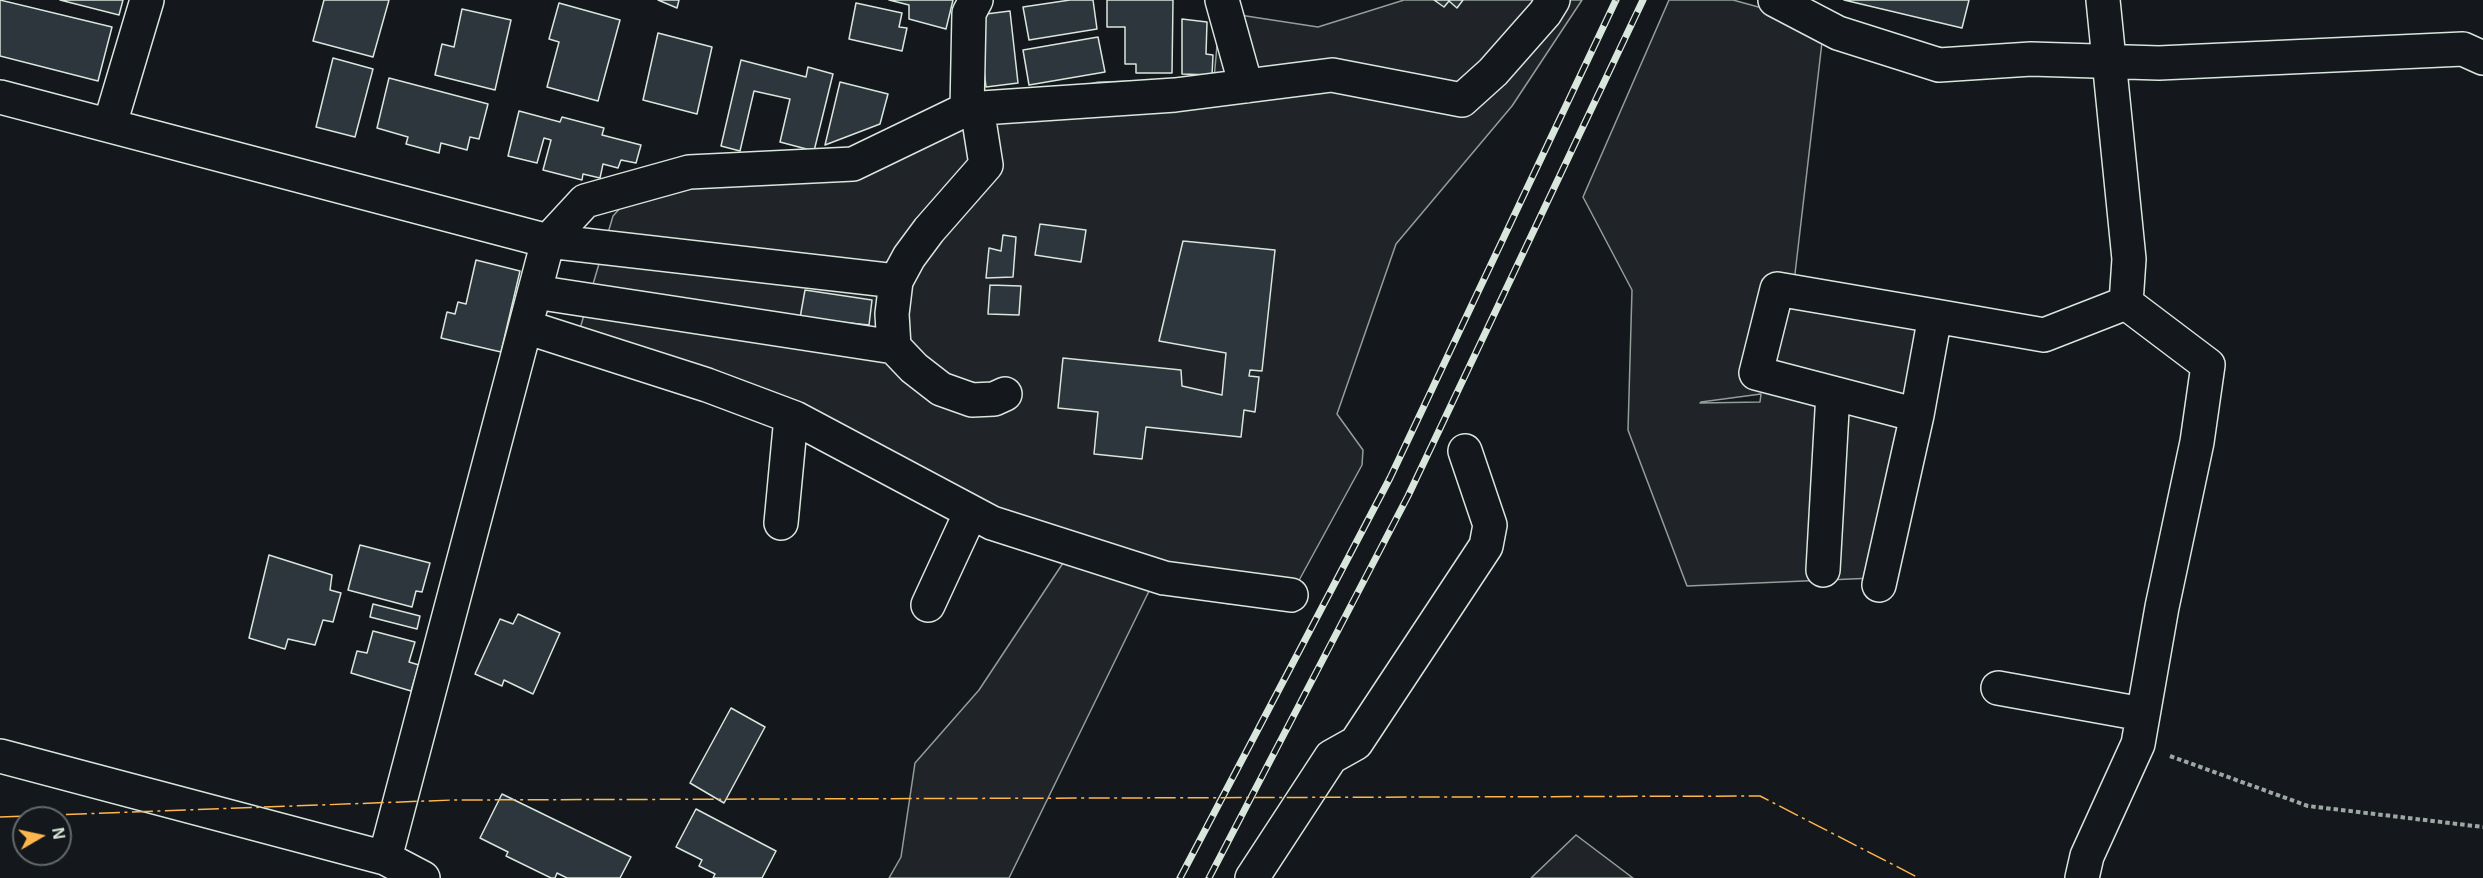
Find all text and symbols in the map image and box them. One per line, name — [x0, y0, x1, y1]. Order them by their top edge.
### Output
north arrow — [12, 806, 72, 866]
text: N — [49, 826, 68, 840]

